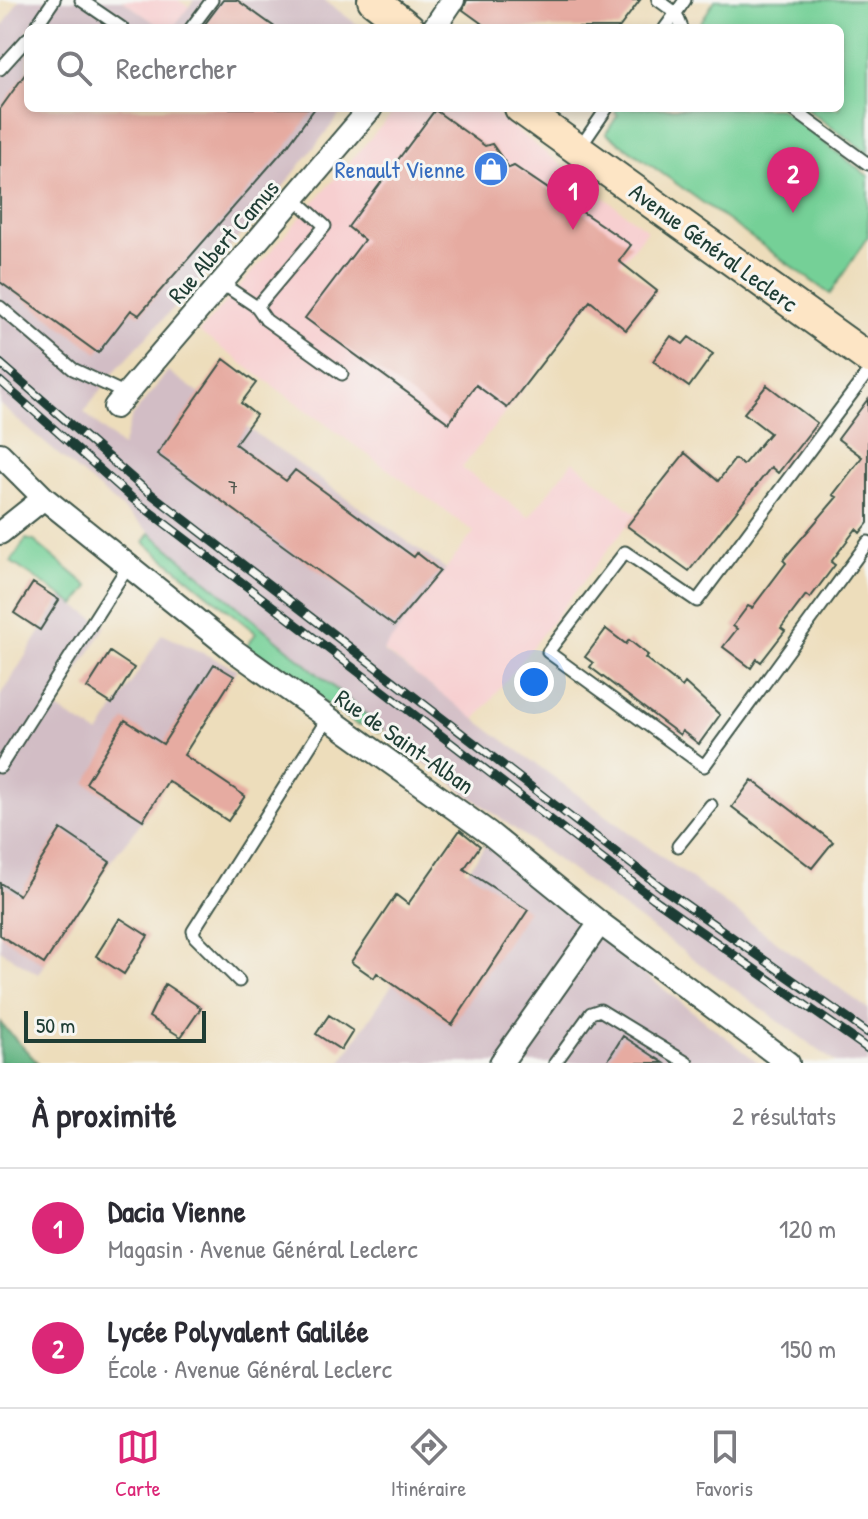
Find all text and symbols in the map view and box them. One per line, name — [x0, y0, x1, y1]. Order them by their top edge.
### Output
search box — [24, 24, 844, 112]
icon: search — [52, 46, 96, 90]
text: Rechercher — [116, 48, 237, 88]
pin: 2 — [767, 147, 819, 213]
shop icon: Renault Vienne — [472, 150, 510, 188]
place label: Renault Vienne — [335, 153, 465, 185]
pin: 1 — [547, 164, 599, 230]
street label: Rue Albert Camus — [160, 172, 286, 310]
street label: Avenue Général Leclerc — [623, 175, 805, 319]
house number: 7 — [228, 473, 238, 500]
your location — [514, 662, 554, 702]
street label: Rue de Saint-Alban — [329, 681, 481, 801]
scale bar — [24, 1007, 206, 1043]
text: 50 m — [36, 1010, 75, 1040]
text: À proximité — [32, 1092, 177, 1138]
text: 2 résultats — [732, 1098, 836, 1133]
text: Dacia Vienne — [108, 1191, 246, 1231]
text: 1 — [53, 1211, 63, 1246]
text: 120 m — [779, 1211, 836, 1246]
text: Magasin · Avenue Général Leclerc — [108, 1231, 418, 1266]
text: Lycée Polyvalent Galilée — [108, 1311, 369, 1351]
text: 2 — [52, 1331, 64, 1366]
text: 150 m — [780, 1331, 836, 1366]
text: École · Avenue Général Leclerc — [108, 1351, 392, 1386]
tab: Carte — [115, 1425, 161, 1503]
tab: Itinéraire — [391, 1425, 466, 1503]
tab: Favoris — [697, 1425, 753, 1503]

